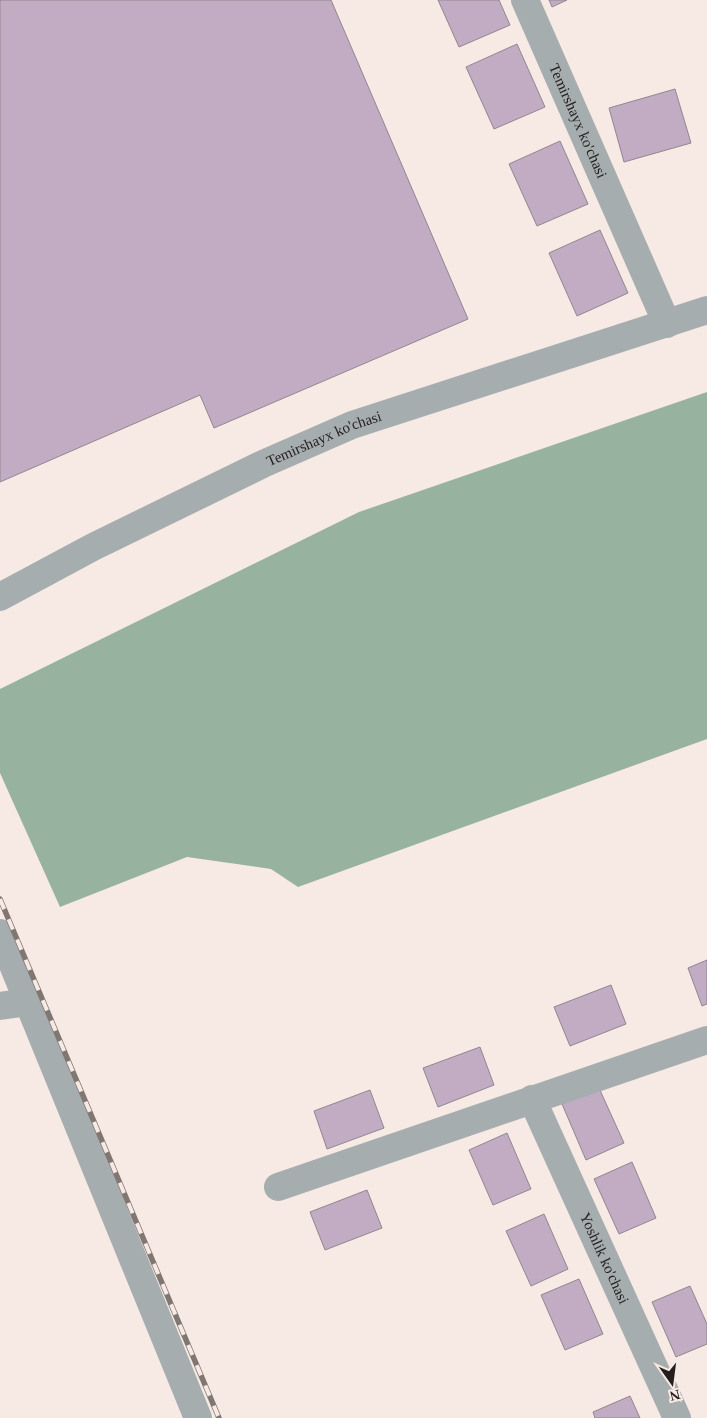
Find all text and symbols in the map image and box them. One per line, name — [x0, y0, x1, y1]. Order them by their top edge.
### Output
street label: Temirshayx ko'chasi — [546, 61, 610, 180]
street label: Temirshayx ko'chasi — [264, 408, 384, 469]
street label: Yoshlik ko'chasi — [577, 1210, 632, 1306]
north arrow — [647, 1358, 697, 1408]
text: N — [668, 1387, 682, 1404]

